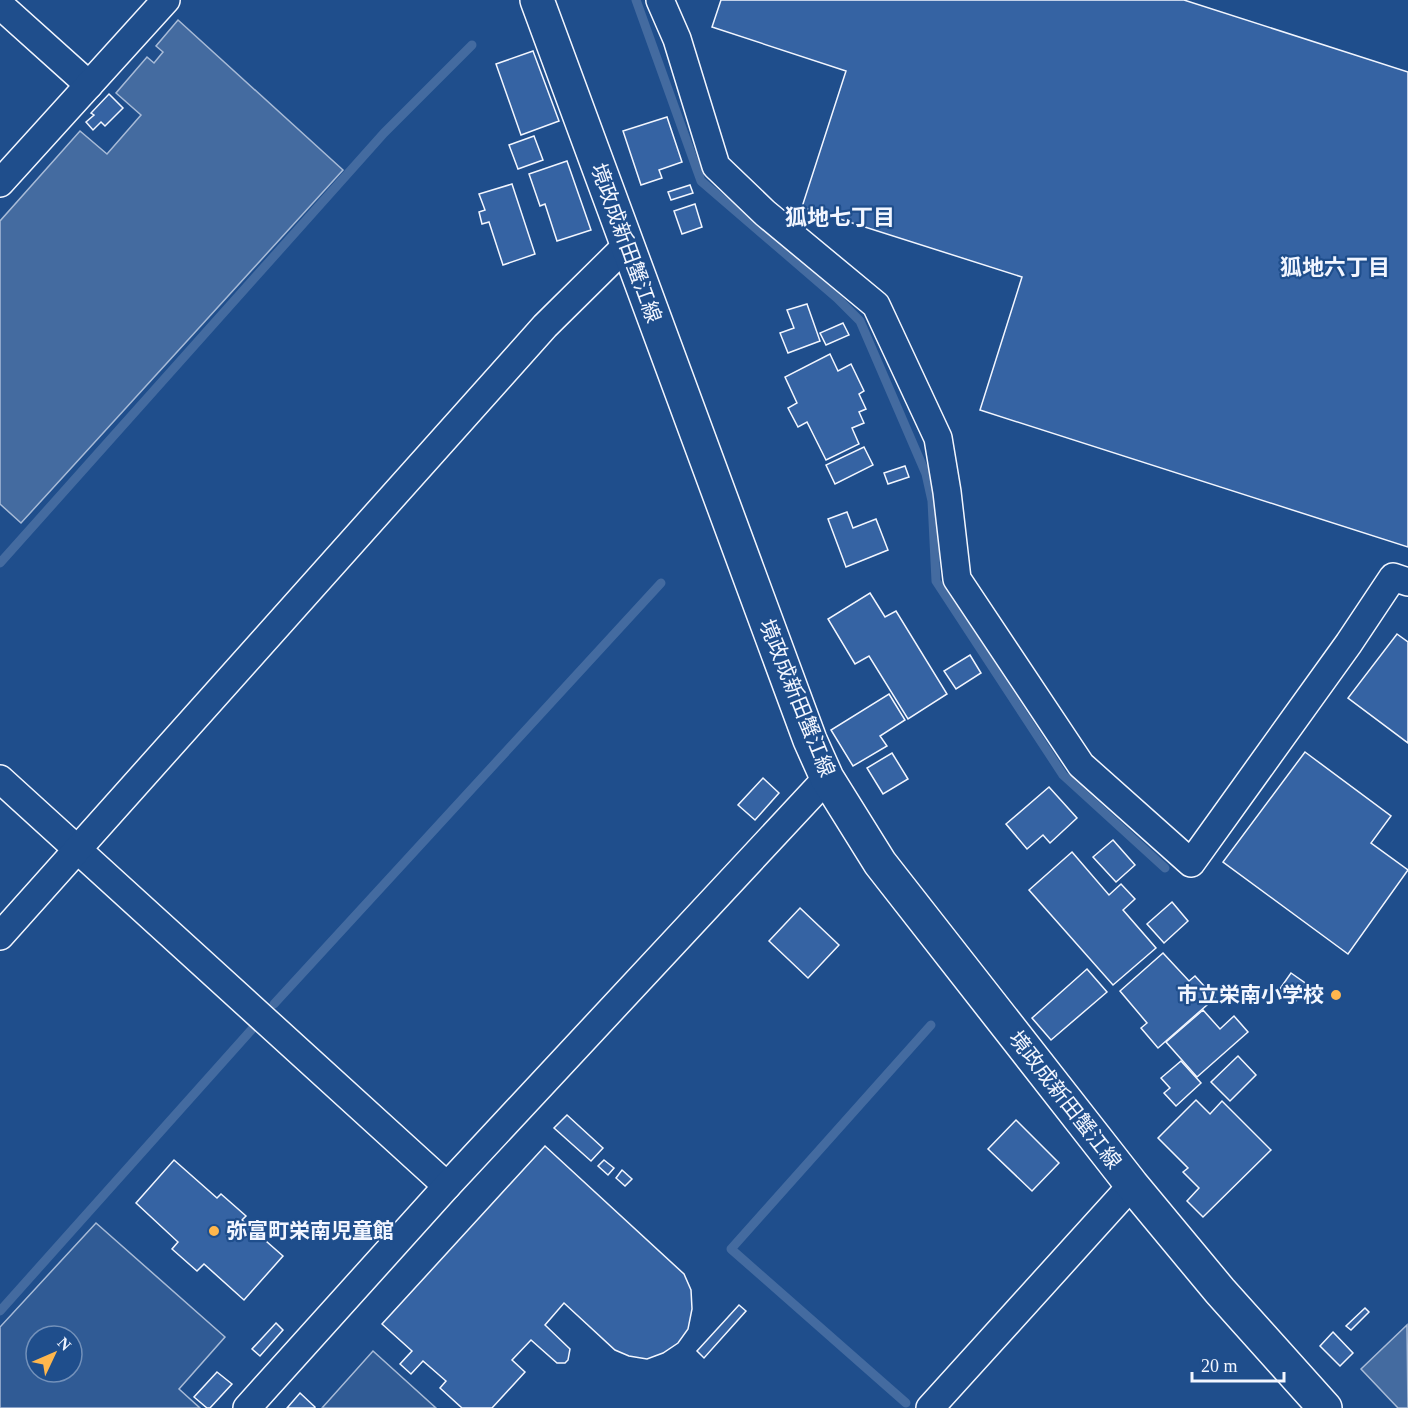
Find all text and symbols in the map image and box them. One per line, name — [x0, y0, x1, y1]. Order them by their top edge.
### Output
street label: 境政成新田蟹江線 — [586, 160, 666, 326]
district label: 狐地七丁目 — [785, 205, 895, 230]
district label: 狐地六丁目 — [1280, 255, 1390, 280]
street label: 境政成新田蟹江線 — [754, 616, 840, 780]
place label: 市立栄南小学校 — [1177, 983, 1324, 1007]
marker: 市立栄南小学校 — [1329, 988, 1343, 1002]
street label: 境政成新田蟹江線 — [1004, 1026, 1126, 1174]
place label: 弥富町栄南児童館 — [226, 1219, 394, 1243]
marker: 弥富町栄南児童館 — [207, 1224, 221, 1238]
north arrow — [24, 1324, 84, 1384]
text: N — [54, 1334, 75, 1354]
scale bar — [1192, 1345, 1284, 1383]
text: 20 m — [1201, 1356, 1238, 1376]

